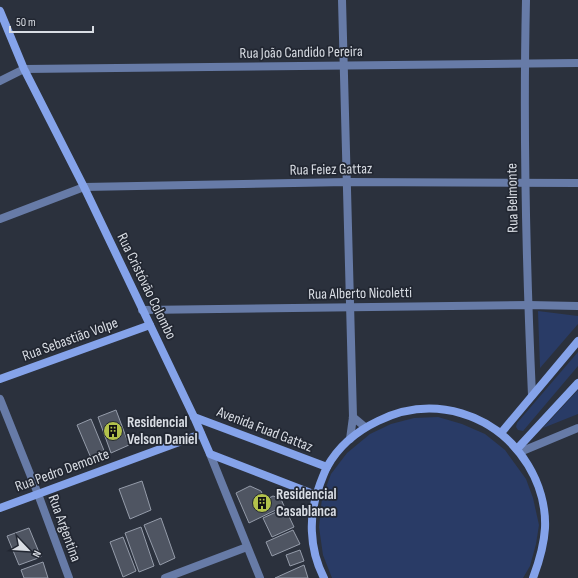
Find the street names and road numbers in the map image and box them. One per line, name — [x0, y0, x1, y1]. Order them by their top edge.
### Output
street label: Rua João Candido Pereira — [239, 42, 363, 63]
street label: Rua Feiez Gattaz — [289, 159, 373, 180]
street label: Rua Belmonte — [502, 163, 523, 233]
street label: Rua Cristóvão Colombo — [113, 230, 181, 343]
street label: Rua Alberto Nicoletti — [308, 283, 412, 304]
street label: Rua Sebastião Volpe — [20, 313, 121, 366]
street label: Avenida Fuad Gattaz — [213, 402, 316, 457]
street label: Rua Pedro Demonte — [12, 445, 112, 496]
street label: Rua Argentina — [44, 492, 86, 565]

